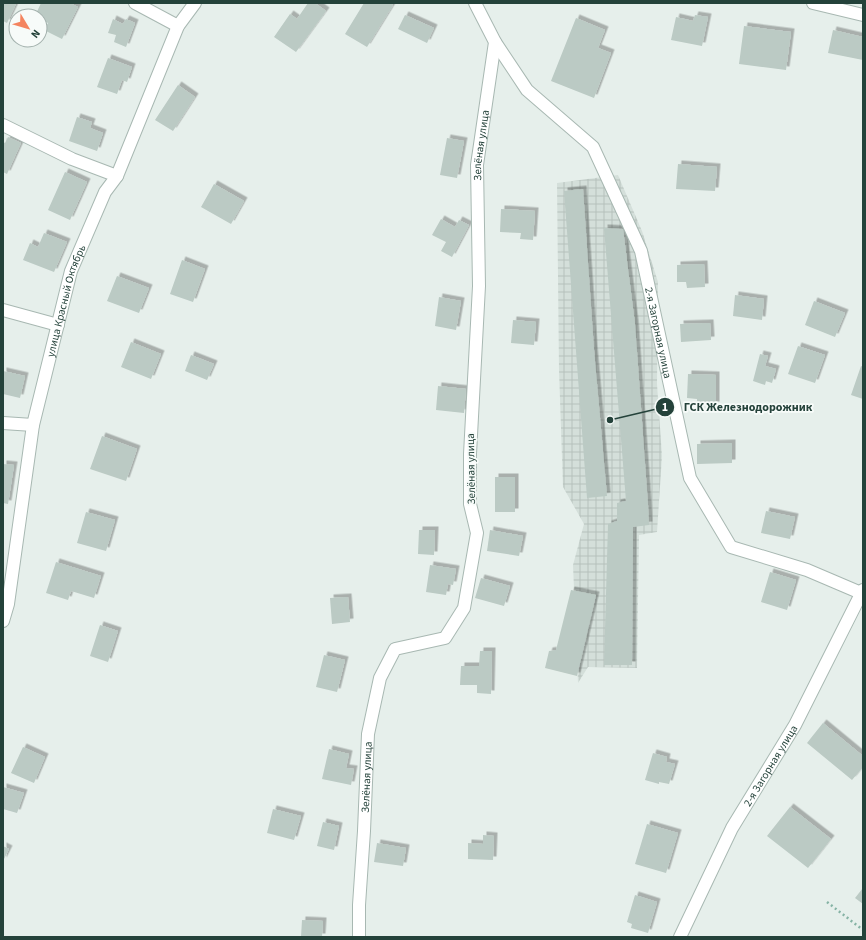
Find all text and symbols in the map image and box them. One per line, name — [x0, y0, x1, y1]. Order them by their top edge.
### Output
north arrow — [8, 8, 48, 48]
text: N — [27, 26, 44, 41]
street label: Зелёная улица — [469, 109, 492, 181]
street label: улица Красный Октябрь — [43, 242, 89, 359]
street label: 2-я Загорная улица — [642, 286, 676, 380]
callout: ГСК Железнодорожник — [655, 395, 820, 419]
text: 1 — [662, 399, 668, 416]
text: ГСК Железнодорожник — [684, 399, 813, 416]
street label: Зелёная улица — [463, 433, 479, 505]
street label: 2-я Загорная улица — [740, 722, 801, 809]
street label: Зелёная улица — [357, 741, 375, 813]

